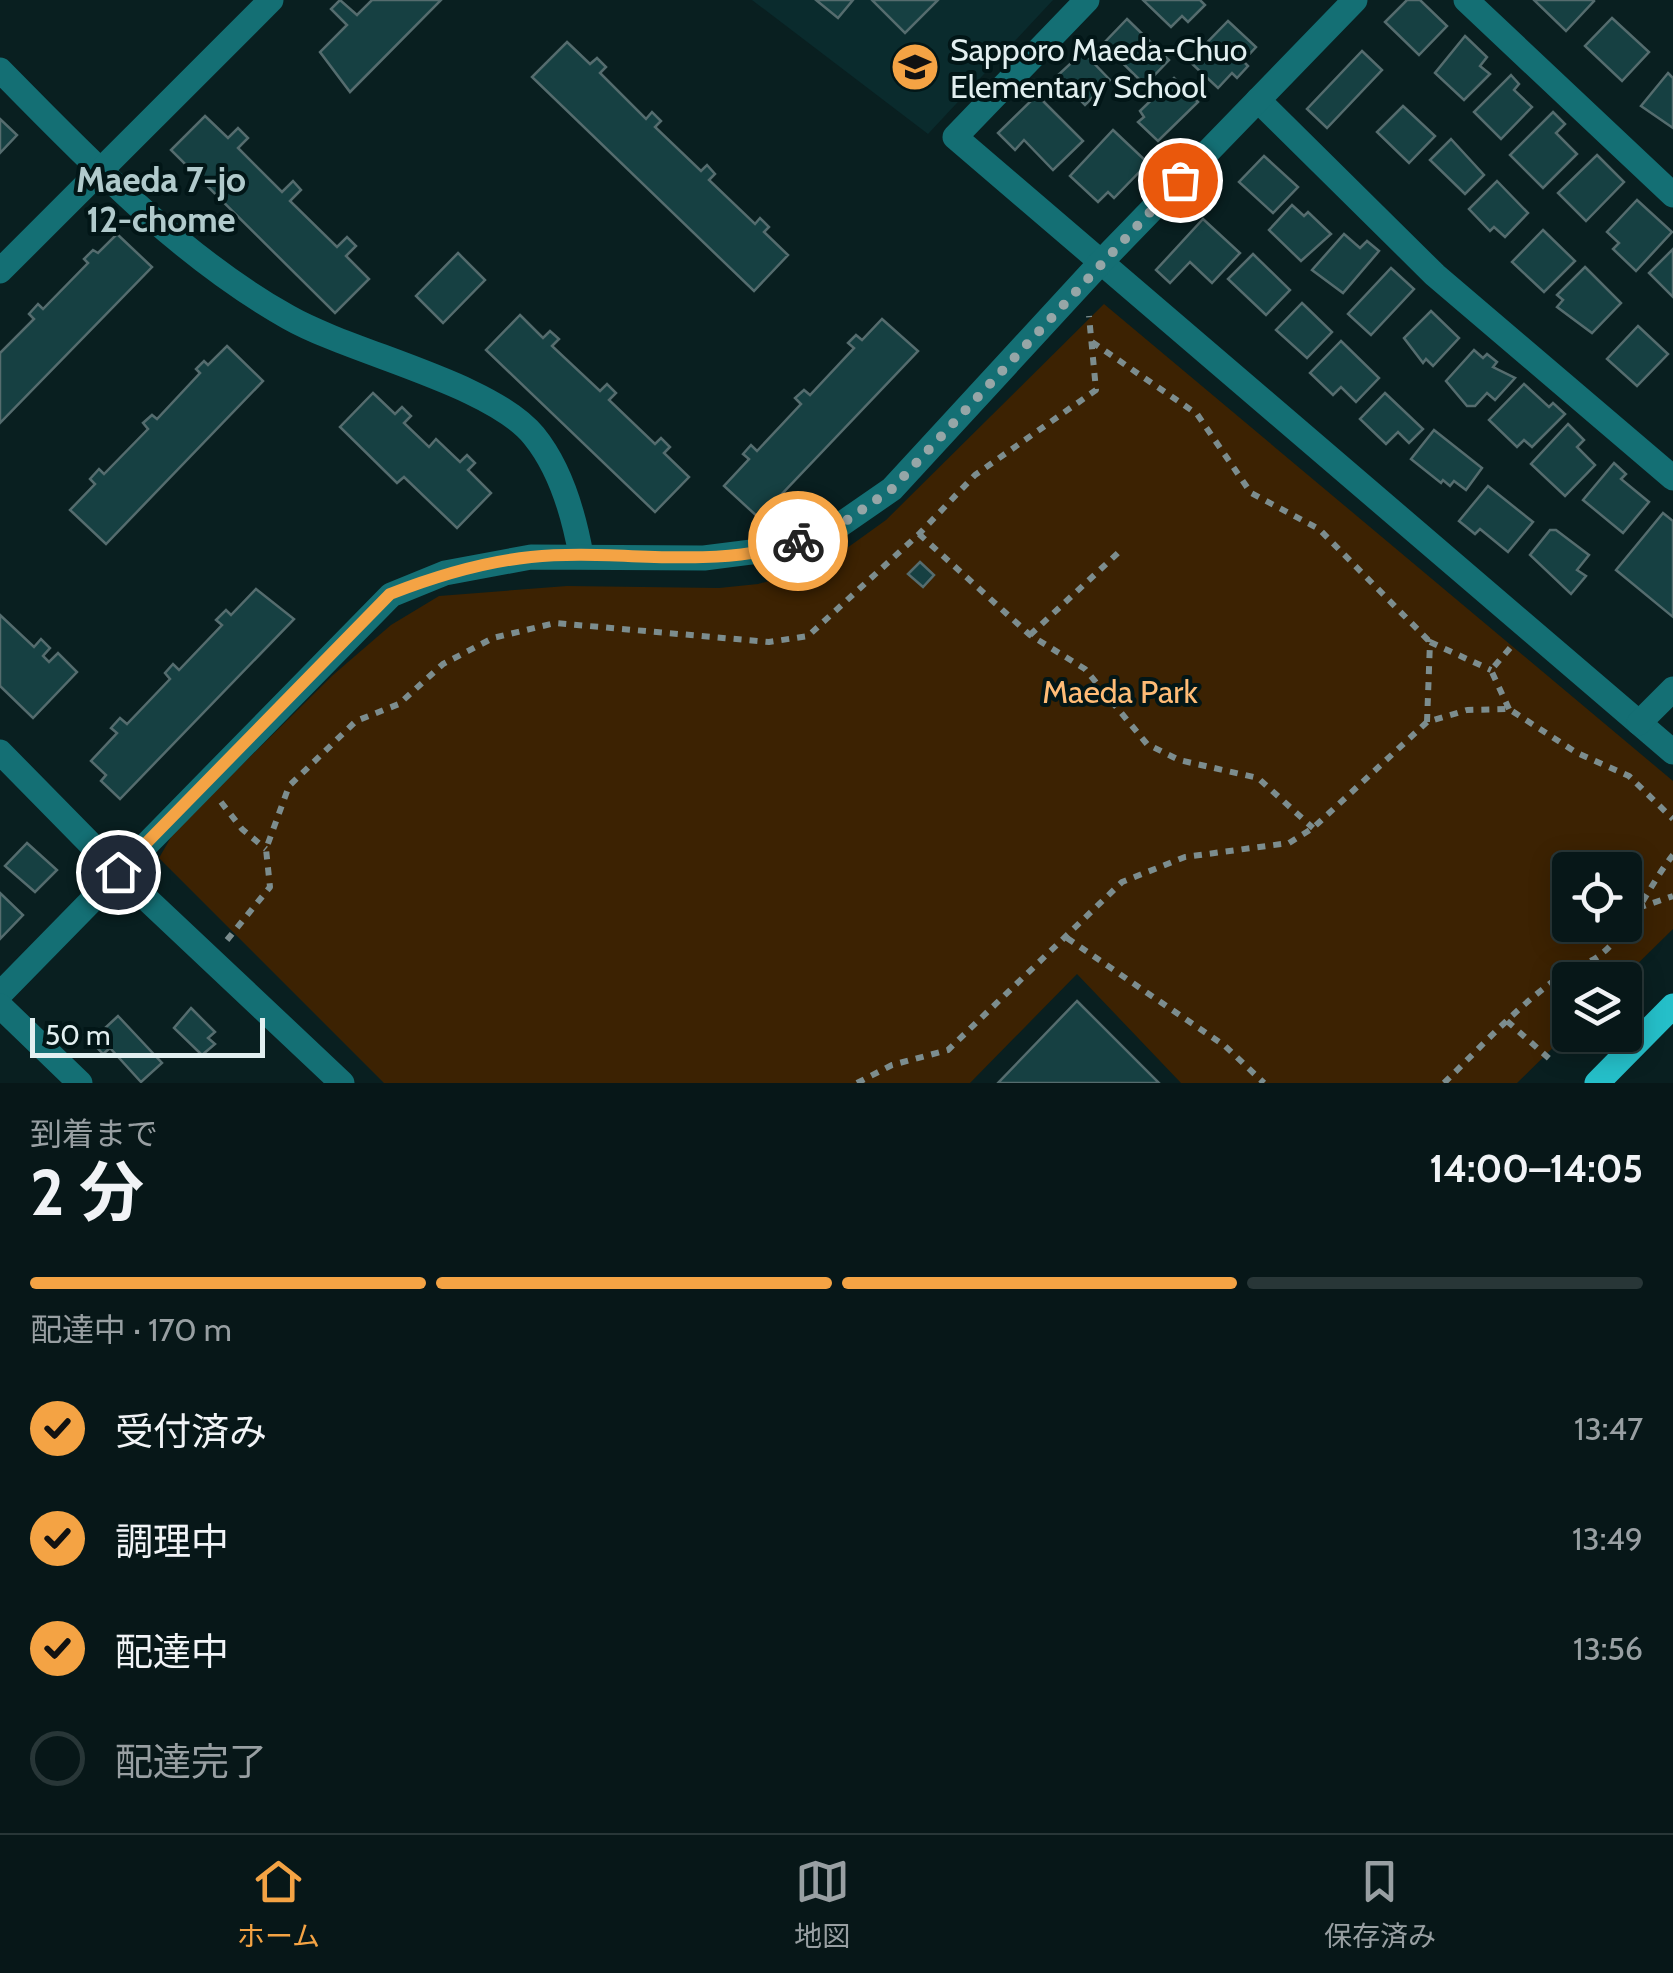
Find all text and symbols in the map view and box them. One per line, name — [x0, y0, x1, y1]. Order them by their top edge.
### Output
place label: Sapporo Maeda-Chuo Elementary School — [950, 30, 1247, 106]
school or university icon: Sapporo Maeda-Chuo Elementary School — [889, 41, 941, 93]
pin — [1138, 138, 1223, 223]
icon: bag — [1153, 153, 1208, 208]
district label: Maeda 7-jo 12-chome — [76, 158, 246, 241]
courier — [748, 491, 848, 591]
icon: bike — [771, 514, 826, 569]
park label: Maeda Park — [1042, 672, 1198, 711]
pin — [76, 830, 161, 915]
icon: home — [91, 845, 146, 900]
map controls — [1552, 852, 1642, 1052]
button: locate — [1552, 852, 1642, 942]
button: layers — [1552, 962, 1642, 1052]
scale bar — [30, 1013, 265, 1058]
text: 50 m — [45, 1018, 111, 1052]
text: 到着まで — [30, 1114, 158, 1153]
text: 14:00–14:05 — [1429, 1145, 1643, 1192]
text: 2 分 — [30, 1152, 144, 1231]
text: 配達中 · 170 m — [30, 1310, 232, 1349]
icon: check — [30, 1401, 85, 1456]
text: 受付済み — [115, 1408, 267, 1455]
text: 13:47 — [1574, 1409, 1643, 1448]
icon: check — [30, 1511, 85, 1566]
text: 調理中 — [115, 1518, 229, 1565]
text: 13:49 — [1572, 1519, 1643, 1558]
icon: check — [30, 1621, 85, 1676]
text: 配達中 — [115, 1628, 229, 1675]
text: 13:56 — [1573, 1629, 1643, 1668]
text: 配達完了 — [115, 1738, 267, 1785]
tab: ホーム — [237, 1854, 320, 1954]
tab: 地図 — [794, 1854, 850, 1954]
tab: 保存済み — [1324, 1854, 1436, 1954]

